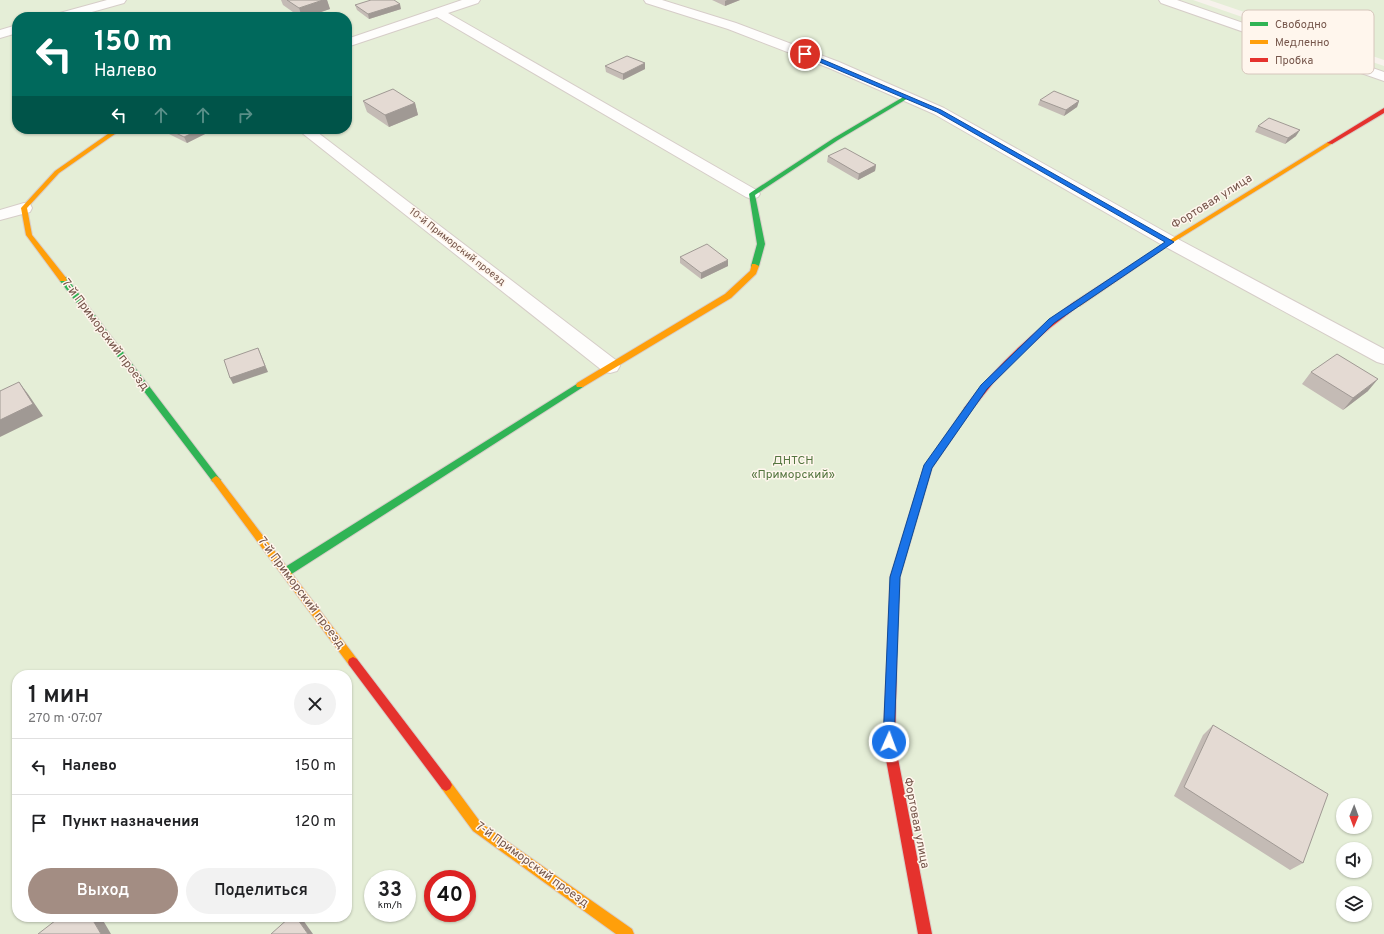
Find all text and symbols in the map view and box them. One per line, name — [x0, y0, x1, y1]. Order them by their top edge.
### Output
legend — [1242, 10, 1374, 74]
text: Свободно — [1275, 18, 1327, 32]
text: 150 m — [94, 25, 172, 61]
icon: left — [28, 28, 80, 80]
text: Медленно — [1275, 36, 1329, 50]
pin — [788, 37, 822, 71]
icon: arrive — [794, 43, 816, 65]
text: Пробка — [1275, 54, 1314, 68]
text: Налево — [94, 60, 157, 83]
icon: left — [108, 104, 130, 126]
icon: ahead — [150, 104, 172, 126]
icon: ahead — [192, 104, 214, 126]
icon: right — [234, 104, 256, 126]
street label: Фортовая улица — [1168, 171, 1256, 233]
street label: 10-й Приморский проезд — [406, 205, 508, 289]
street label: 7-й Приморский проезд — [58, 276, 152, 394]
park label: ДНТСН «Приморский» — [751, 453, 835, 483]
street label: 7-й Приморский проезд — [254, 534, 348, 652]
text: 1 мин — [28, 681, 89, 711]
button: close — [294, 683, 336, 725]
text: 270 m · 07:07 — [28, 711, 103, 727]
position arrow — [868, 721, 910, 763]
icon: left — [28, 756, 50, 778]
text: Налево — [62, 757, 117, 776]
text: 150 m — [295, 757, 336, 776]
street label: Фортовая улица — [899, 776, 933, 870]
north arrow — [1336, 798, 1372, 834]
map controls — [1336, 798, 1372, 922]
icon: arrive — [28, 812, 50, 834]
text: Пункт назначения — [62, 813, 199, 832]
text: 120 m — [295, 813, 336, 832]
street label: 7-й Приморский проезд — [472, 819, 592, 911]
button: sound — [1336, 842, 1372, 878]
button: Выход — [28, 868, 178, 914]
button: Поделиться — [186, 868, 336, 914]
speed limit sign: 40 — [424, 870, 476, 922]
text: 33 — [378, 878, 402, 904]
button: layers — [1336, 886, 1372, 922]
text: km/h — [378, 899, 402, 912]

